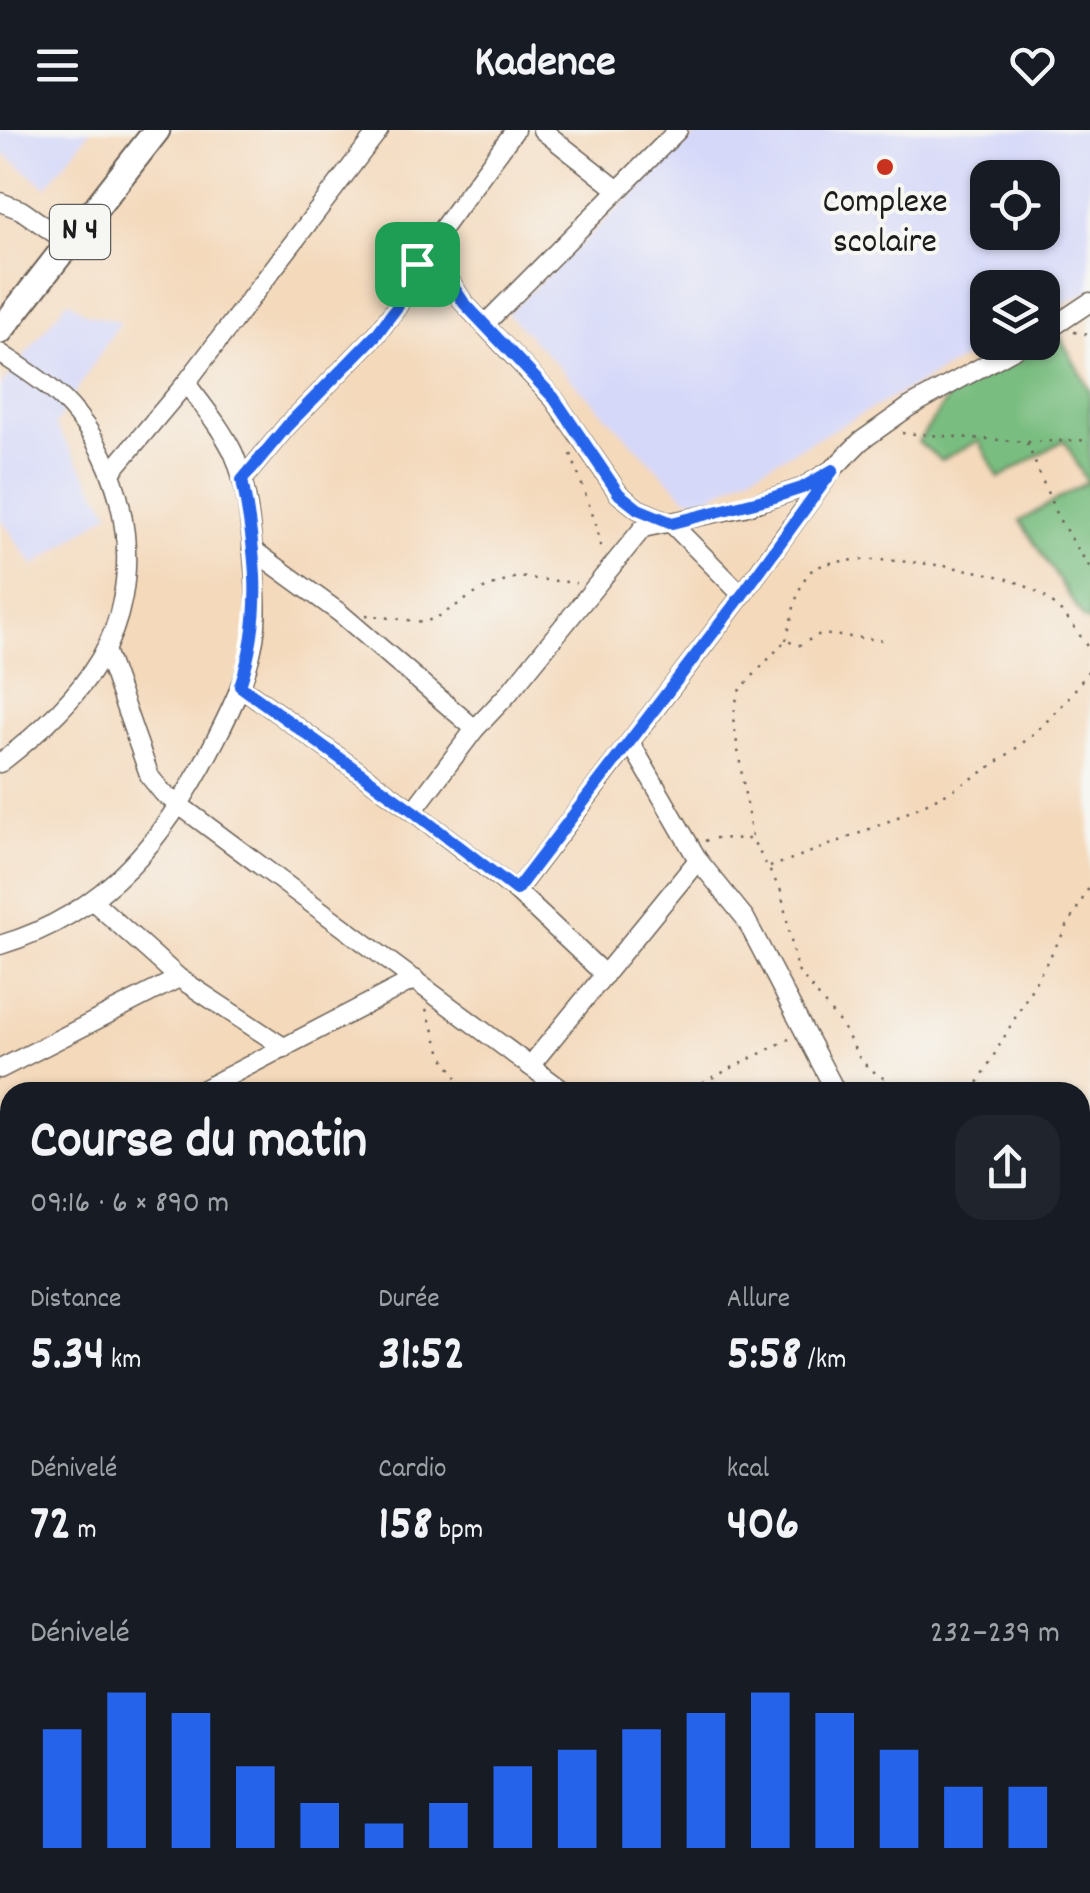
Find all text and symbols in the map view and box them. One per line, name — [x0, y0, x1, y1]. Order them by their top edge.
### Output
text: Kadence — [474, 33, 616, 97]
icon: menu — [30, 38, 85, 93]
icon: heart — [1005, 38, 1060, 93]
marker: Complexe scolaire — [874, 156, 896, 178]
map controls — [970, 160, 1060, 360]
button: locate — [970, 160, 1060, 250]
place label: Complexe scolaire — [822, 179, 948, 269]
road number: N 4 — [50, 205, 110, 259]
pin — [375, 222, 460, 307]
icon: arrive — [390, 237, 445, 292]
button: layers — [970, 270, 1060, 360]
text: Course du matin — [30, 1105, 367, 1184]
button: share — [955, 1115, 1060, 1220]
text: 09:16 · 6 × 890 m — [30, 1182, 229, 1228]
text: Distance — [30, 1281, 121, 1321]
text: Durée — [378, 1281, 440, 1321]
text: Allure — [727, 1281, 790, 1321]
text: 5.34 — [30, 1321, 104, 1393]
text: 31:52 — [378, 1321, 465, 1393]
text: 5:58 — [727, 1321, 801, 1393]
text: km — [104, 1342, 142, 1382]
text: /km — [801, 1342, 846, 1382]
text: Dénivelé — [30, 1451, 117, 1491]
text: Cardio — [378, 1451, 446, 1491]
text: kcal — [727, 1451, 769, 1491]
text: 72 — [30, 1491, 71, 1563]
text: 158 — [378, 1491, 432, 1563]
text: 406 — [727, 1491, 799, 1563]
text: m — [71, 1512, 97, 1552]
text: bpm — [432, 1512, 483, 1552]
text: Dénivelé — [30, 1612, 130, 1658]
text: 232–239 m — [930, 1612, 1060, 1658]

